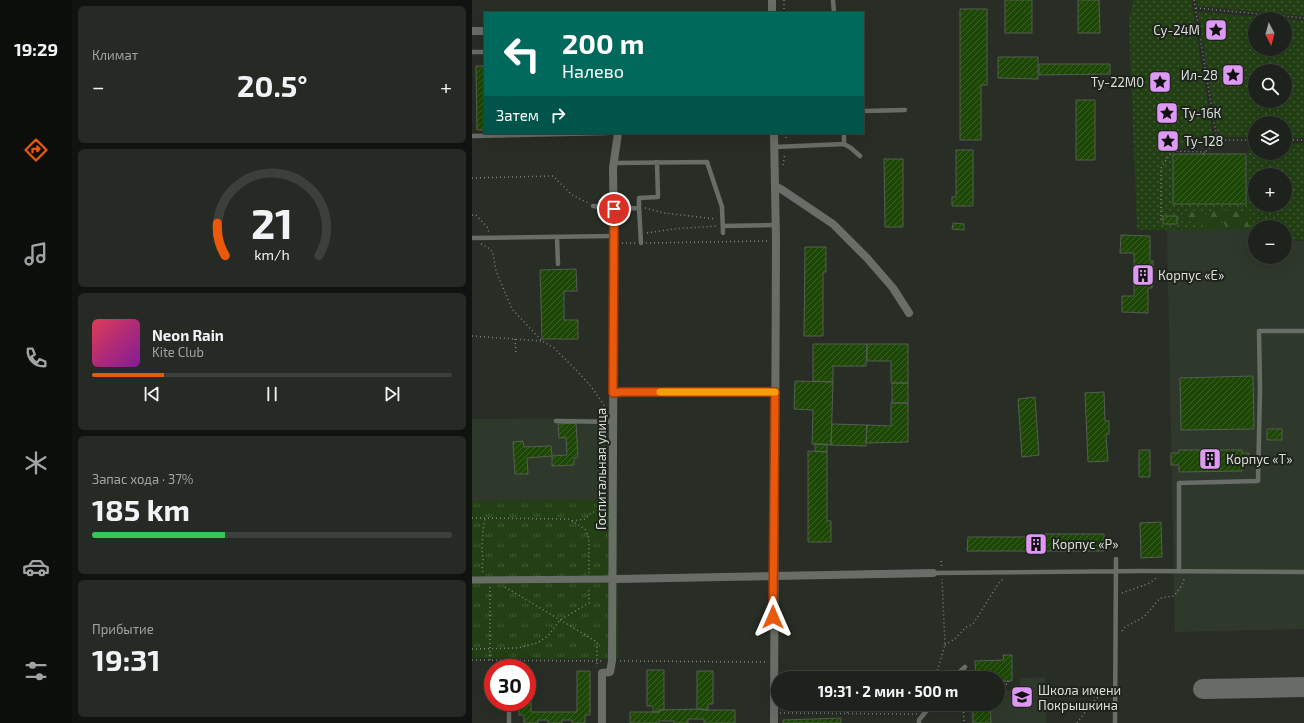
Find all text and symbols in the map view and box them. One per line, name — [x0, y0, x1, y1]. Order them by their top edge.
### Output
north arrow — [1248, 12, 1292, 56]
map controls — [1248, 12, 1292, 264]
place icon: Су-24М — [1203, 17, 1229, 43]
place label: Су-24М — [1153, 22, 1200, 38]
text: 200 m — [562, 26, 644, 60]
icon: left — [496, 28, 548, 80]
text: 19:29 — [14, 38, 58, 60]
text: Климат — [92, 47, 138, 63]
text: Налево — [562, 60, 624, 82]
place icon: Ил-28 — [1220, 62, 1246, 88]
button: search — [1248, 64, 1292, 108]
text: 20.5° — [237, 67, 308, 103]
place label: Ил-28 — [1181, 67, 1218, 83]
place icon: Ту-22М0 — [1147, 69, 1173, 95]
text: − — [92, 73, 105, 99]
text: + — [440, 73, 452, 99]
place label: Ту-22М0 — [1091, 74, 1144, 90]
place icon: Ту-16К — [1154, 100, 1180, 126]
icon: right — [547, 104, 569, 126]
place label: Ту-16К — [1182, 105, 1222, 121]
text: Затем — [496, 106, 539, 124]
button: layers — [1248, 116, 1292, 160]
place icon: Ту-128 — [1155, 128, 1181, 154]
place label: Ту-128 — [1184, 133, 1223, 149]
icon: directions — [22, 136, 50, 164]
button: + — [1248, 168, 1292, 212]
pin — [597, 192, 631, 226]
text: 21 — [251, 197, 293, 247]
icon: arrive — [603, 198, 625, 220]
button: − — [1248, 220, 1292, 264]
icon: music — [22, 240, 50, 268]
text: km/h — [254, 246, 290, 263]
building icon: Корпус «Е» — [1130, 262, 1156, 288]
place label: Корпус «Е» — [1158, 267, 1224, 283]
text: Neon Rain — [152, 326, 224, 344]
icon: phone — [22, 344, 50, 372]
text: Kite Club — [152, 344, 204, 360]
icon: previous — [141, 383, 163, 405]
icon: pause — [261, 383, 283, 405]
icon: next — [381, 383, 403, 405]
street label: Госпитальная улица — [593, 408, 609, 530]
building icon: Корпус «Т» — [1197, 446, 1223, 472]
icon: climate — [22, 449, 50, 477]
place label: Корпус «Т» — [1226, 451, 1292, 467]
text: Запас хода · 37% — [92, 471, 193, 487]
text: 185 km — [92, 491, 190, 527]
building icon: Корпус «Р» — [1023, 531, 1049, 557]
place label: Корпус «Р» — [1052, 536, 1119, 552]
icon: car — [22, 553, 50, 581]
position arrow — [752, 596, 794, 638]
text: Прибытие — [92, 621, 154, 637]
text: 19:31 — [92, 641, 160, 677]
icon: filters — [22, 657, 50, 685]
speed limit sign: 30 — [484, 659, 536, 711]
text: 19:31 · 2 мин · 500 m — [818, 682, 958, 700]
place label: Школа имени Покрышкина — [1038, 682, 1121, 713]
school or university icon: Школа имени Покрышкина — [1009, 684, 1035, 710]

